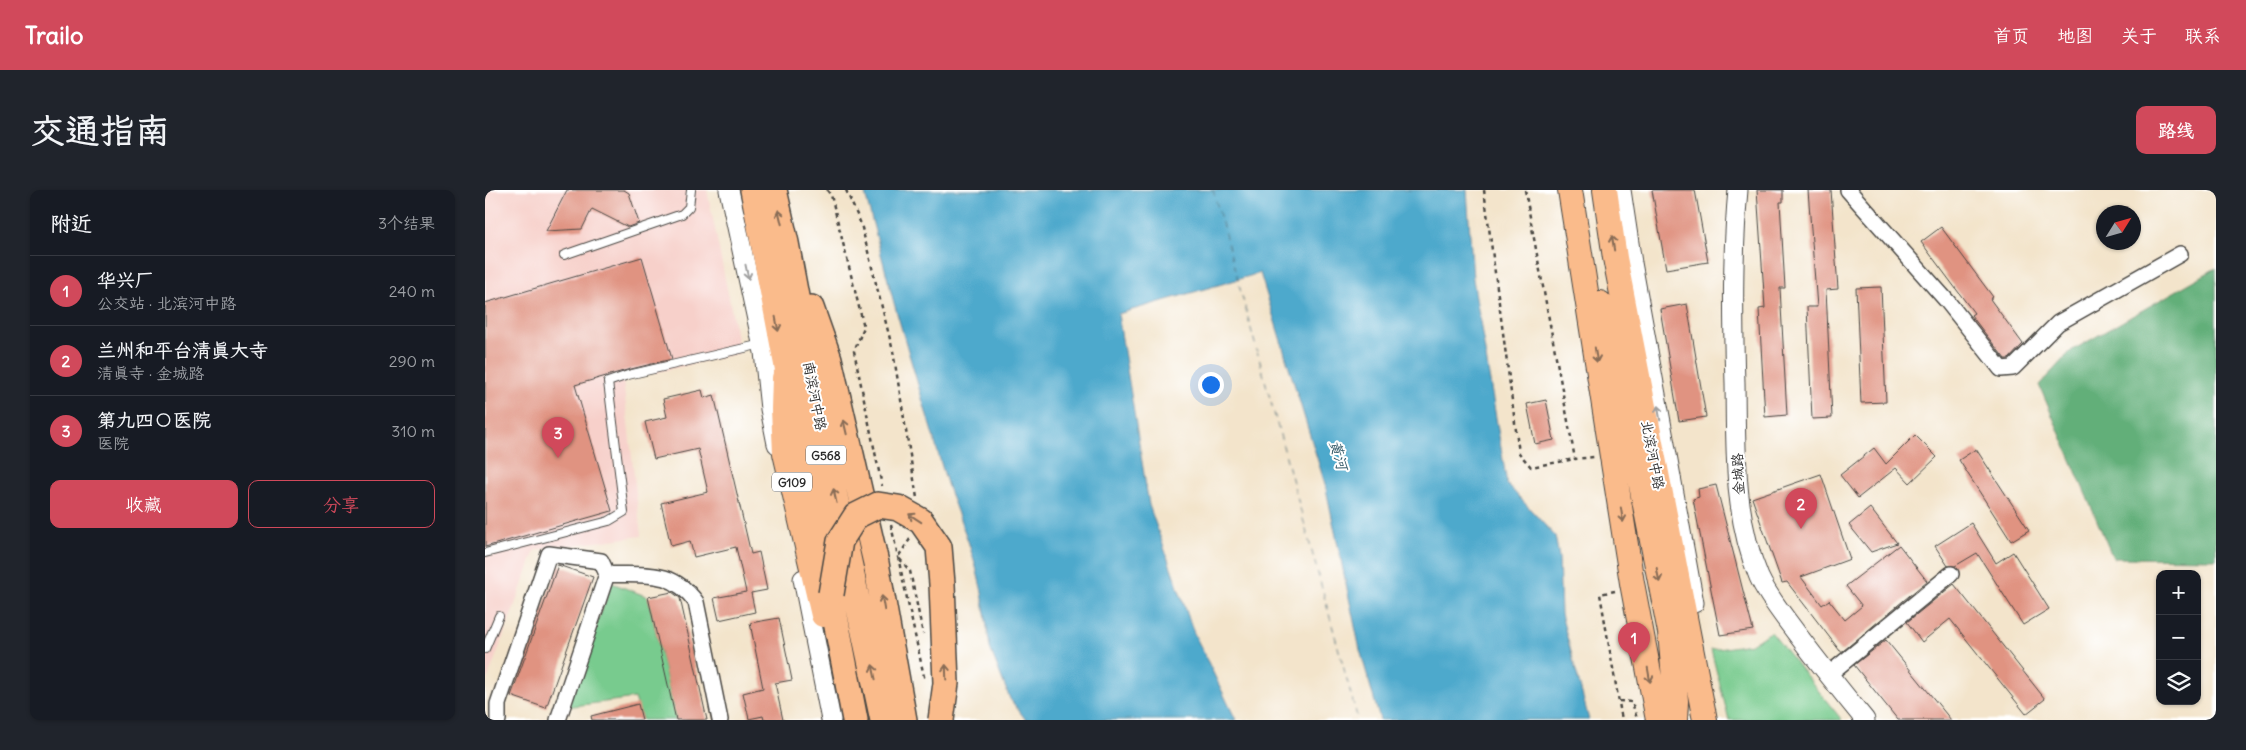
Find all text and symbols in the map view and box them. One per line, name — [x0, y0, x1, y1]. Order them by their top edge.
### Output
text: Trailo — [25, 20, 83, 50]
text: 首页 — [1993, 24, 2029, 47]
text: 地图 — [2057, 24, 2093, 47]
text: 关于 — [2121, 24, 2157, 47]
text: 联系 — [2185, 24, 2221, 47]
button: 路线 — [2136, 106, 2216, 154]
text: 交通指南 — [30, 108, 170, 152]
north arrow — [2096, 205, 2141, 250]
one-way arrow — [775, 209, 784, 225]
text: 附近 — [50, 210, 92, 237]
text: 3个结果 — [378, 213, 435, 233]
one-way arrow — [1607, 235, 1617, 251]
one-way arrow — [743, 263, 752, 279]
text: 华兴厂 — [97, 268, 154, 292]
text: 1 — [63, 281, 69, 301]
text: 240 m — [389, 281, 435, 301]
text: 公交站 · 北滨河中路 — [97, 293, 236, 313]
one-way arrow — [773, 316, 783, 332]
text: 兰州和平台清真大寺 — [97, 338, 268, 362]
one-way arrow — [1591, 346, 1601, 362]
text: 2 — [62, 351, 70, 371]
text: 290 m — [389, 351, 435, 371]
street label: 南滨河中路 — [799, 360, 831, 432]
text: 清真寺 · 金城路 — [97, 363, 204, 383]
your location — [1198, 372, 1224, 398]
one-way arrow — [1654, 406, 1664, 422]
text: 第九四〇医院 — [97, 408, 211, 432]
pin: 3 — [542, 417, 574, 458]
street label: 北滨河中路 — [1637, 419, 1669, 491]
one-way arrow — [840, 420, 849, 436]
text: 3 — [61, 421, 71, 441]
text: 310 m — [391, 421, 435, 441]
text: 医院 — [97, 433, 129, 453]
water label: 黄河 — [1326, 438, 1353, 475]
road number: G568 — [806, 446, 846, 464]
street label: 金城路 — [1728, 453, 1748, 495]
road number: G109 — [772, 472, 812, 492]
button: 收藏 — [50, 480, 238, 528]
button: 分享 — [248, 480, 435, 528]
pin: 2 — [1785, 488, 1817, 529]
one-way arrow — [830, 489, 840, 505]
one-way arrow — [1617, 507, 1627, 523]
one-way arrow — [909, 513, 923, 523]
one-way arrow — [1654, 567, 1663, 583]
map controls — [2156, 570, 2201, 705]
button: + — [2156, 570, 2201, 615]
one-way arrow — [878, 596, 887, 612]
button: − — [2156, 615, 2201, 660]
pin: 1 — [1618, 622, 1650, 663]
button: layers — [2156, 660, 2201, 705]
one-way arrow — [941, 664, 950, 680]
one-way arrow — [868, 665, 878, 681]
one-way arrow — [1645, 667, 1655, 683]

